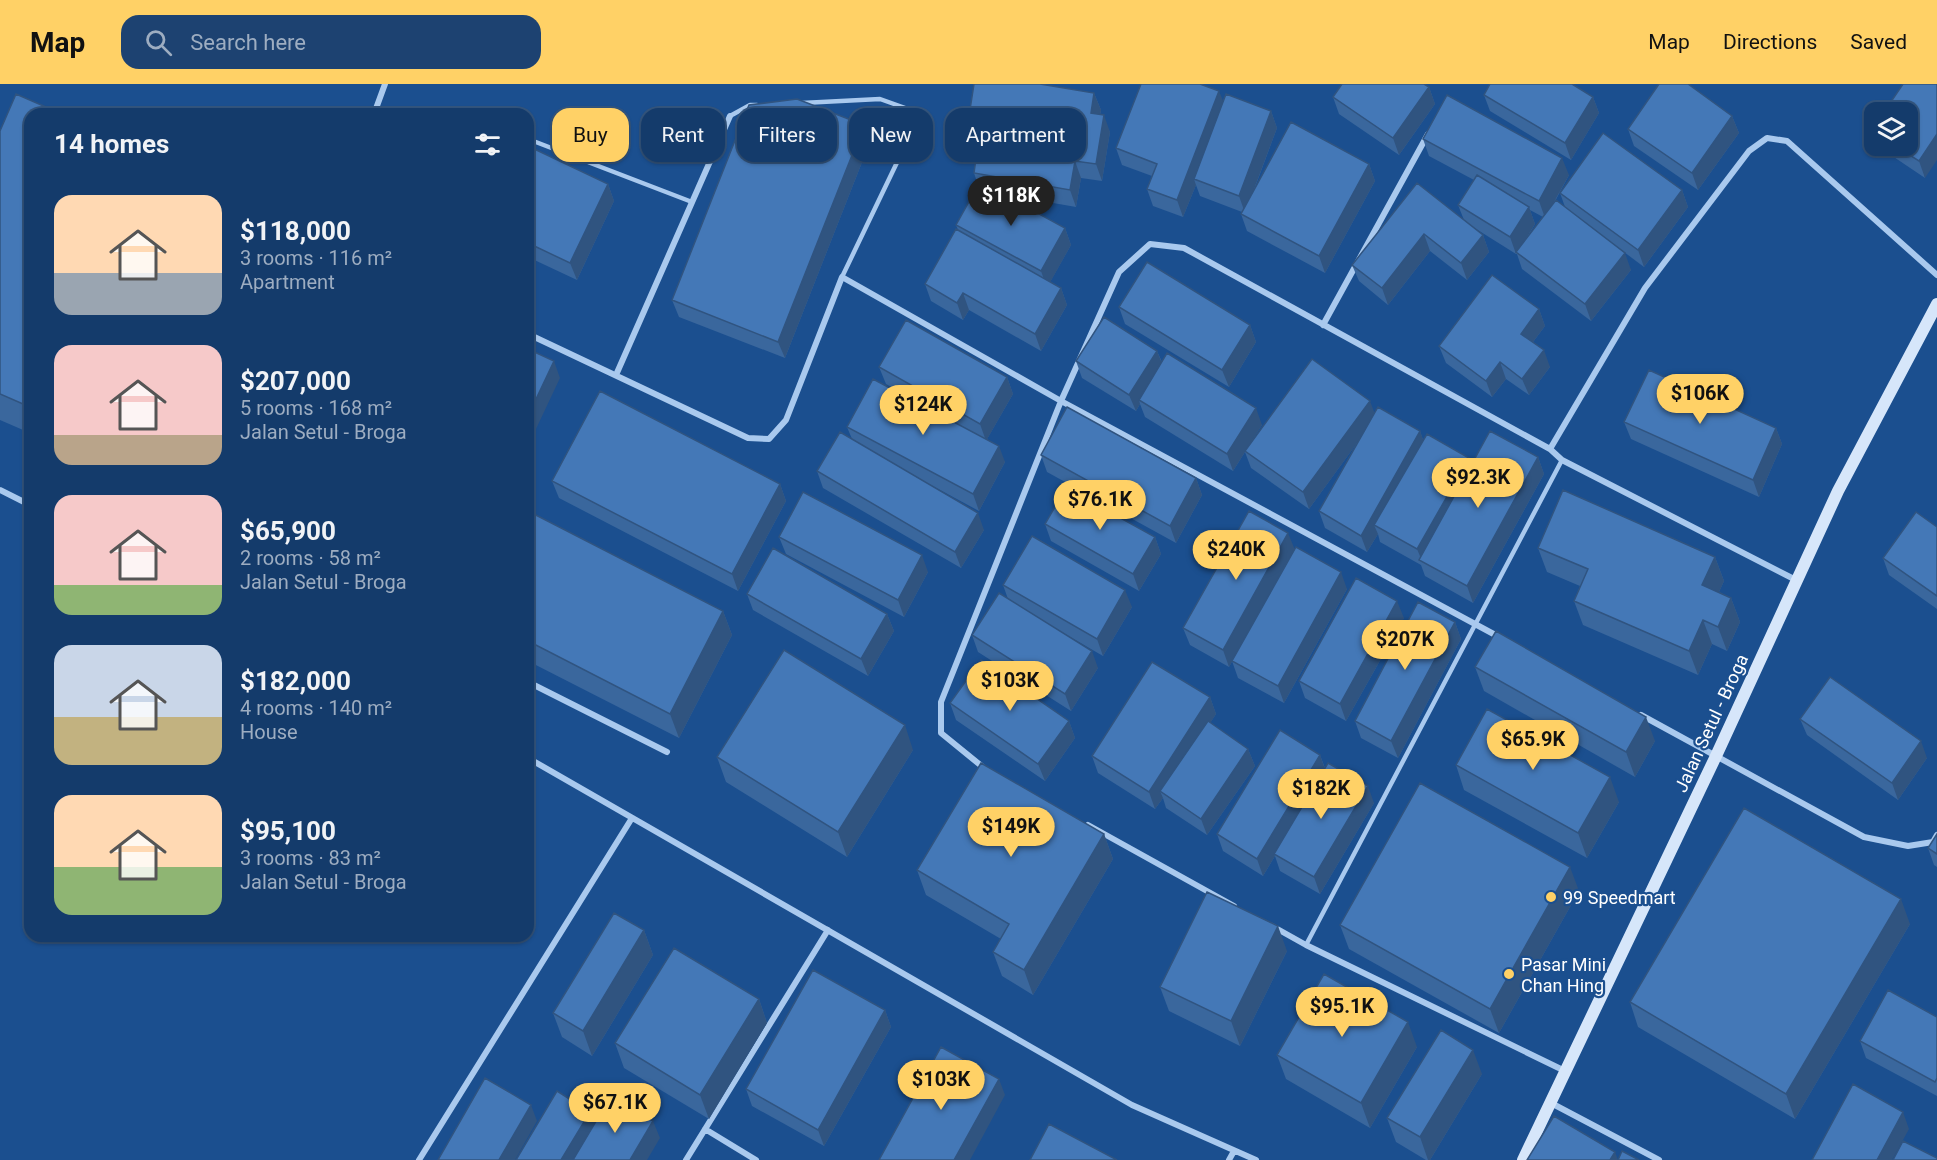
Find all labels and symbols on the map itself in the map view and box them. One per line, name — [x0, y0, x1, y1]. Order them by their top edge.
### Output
pin: $118K — [969, 176, 1053, 227]
pin: $106K — [1658, 374, 1742, 425]
pin: $124K — [881, 385, 965, 436]
pin: $92.3K — [1429, 458, 1527, 509]
pin: $76.1K — [1051, 480, 1149, 531]
pin: $240K — [1194, 530, 1278, 581]
pin: $207K — [1363, 620, 1447, 671]
street label: Jalan Setul - Broga — [1670, 651, 1752, 795]
pin: $103K — [968, 661, 1052, 712]
pin: $65.9K — [1484, 720, 1582, 771]
pin: $182K — [1279, 769, 1363, 820]
pin: $149K — [969, 807, 1053, 858]
place label: 99 Speedmart — [1563, 887, 1676, 908]
marker: 99 Speedmart — [1544, 890, 1558, 904]
place label: Pasar Mini Chan Hing — [1521, 954, 1606, 996]
marker: Pasar Mini Chan Hing — [1502, 967, 1516, 981]
pin: $95.1K — [1293, 987, 1391, 1038]
pin: $103K — [899, 1060, 983, 1111]
pin: $67.1K — [566, 1083, 664, 1134]

